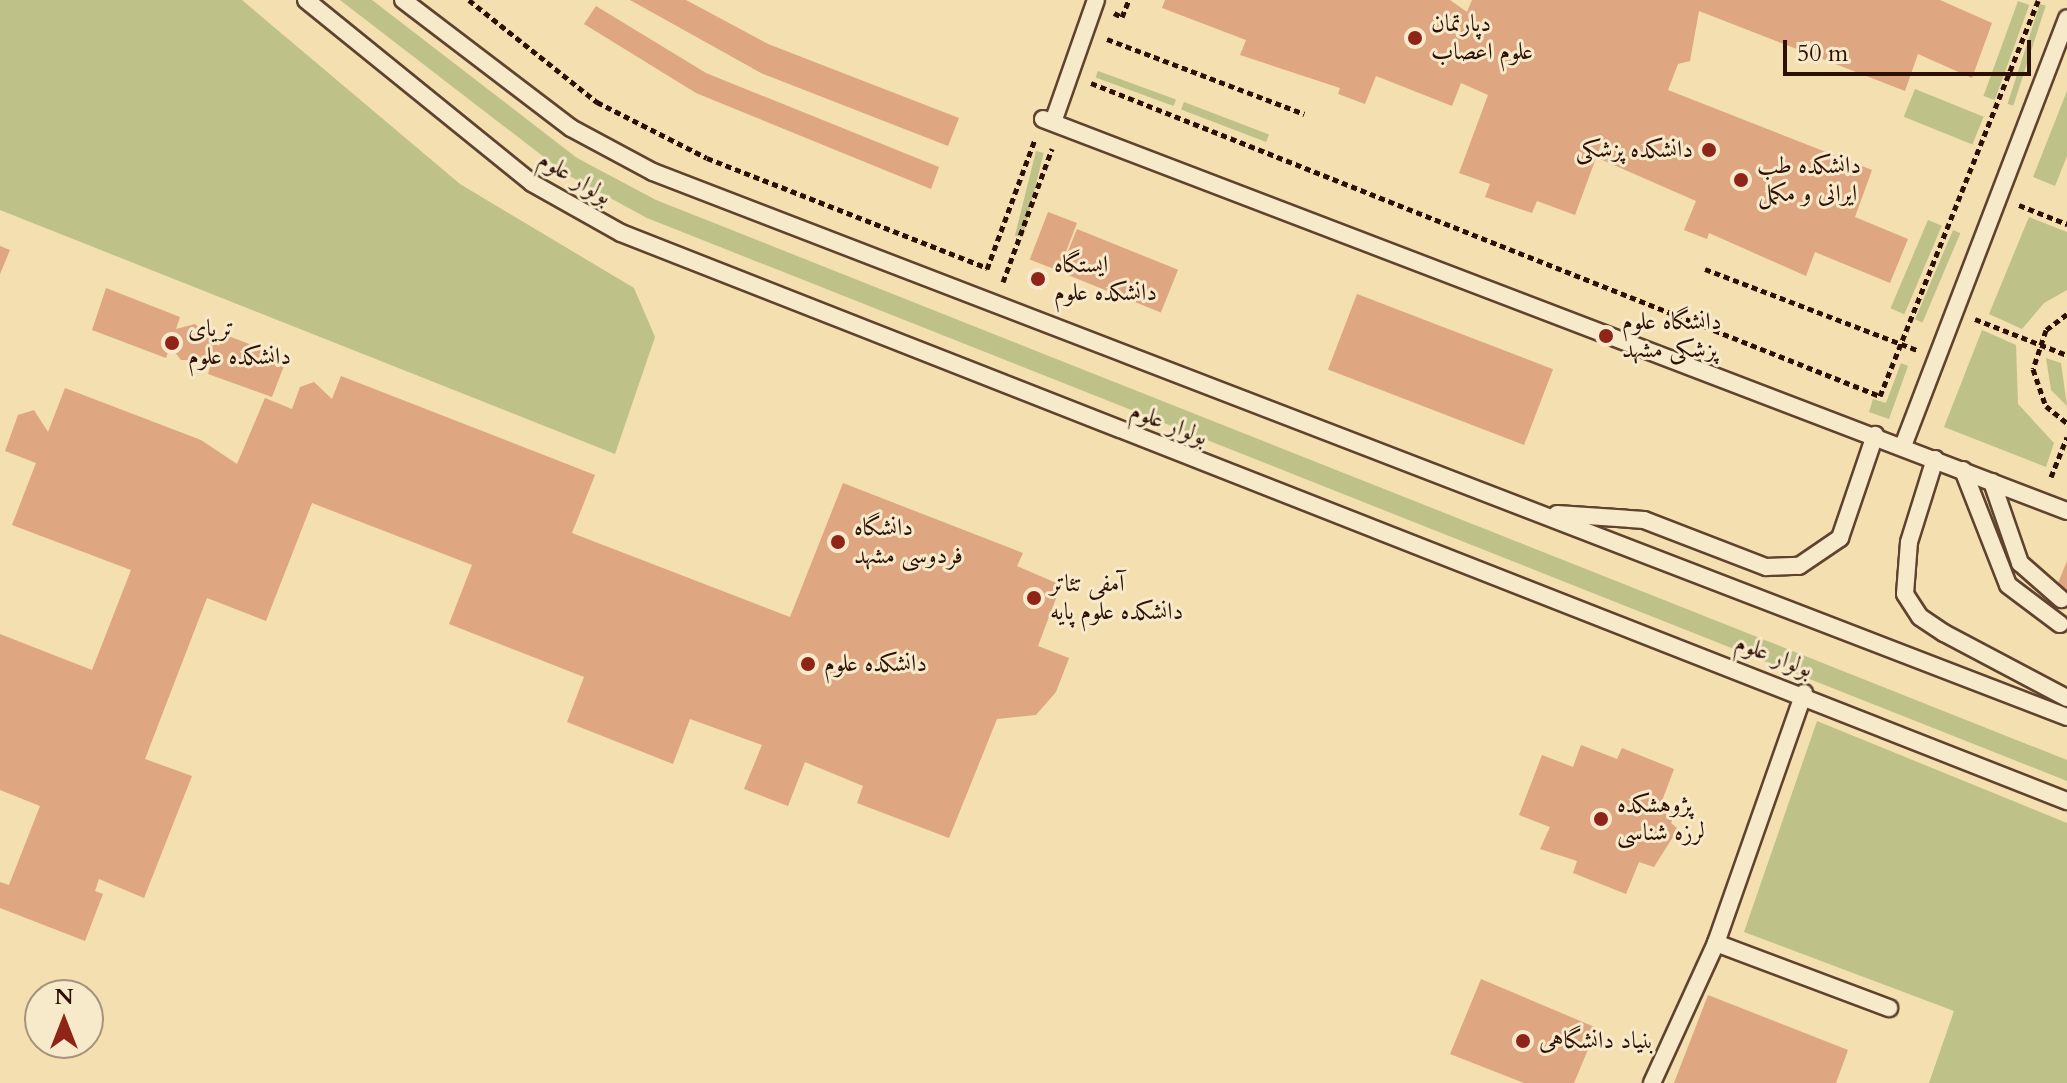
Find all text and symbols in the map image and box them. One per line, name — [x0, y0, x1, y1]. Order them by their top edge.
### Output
place label: دپارتمان علوم اعصاب — [1431, 10, 1533, 66]
scale bar — [1787, 24, 2035, 74]
marker: دپارتمان علوم اعصاب — [1406, 29, 1424, 47]
text: 50 m — [1797, 37, 1848, 70]
place label: دانشکده پزشکی — [1576, 136, 1693, 164]
marker: دانشکده پزشکی — [1700, 141, 1718, 159]
street label: بولوار علوم — [533, 145, 617, 211]
place label: دانشکده طب ایرانی و مکمل — [1757, 152, 1861, 208]
marker: دانشکده طب ایرانی و مکمل — [1732, 171, 1750, 189]
place label: ایستگاه دانشکده علوم — [1054, 251, 1157, 307]
marker: ایستگاه دانشکده علوم — [1029, 270, 1047, 288]
place label: دانشگاه علوم پزشکی مشهد — [1622, 308, 1722, 364]
place label: تریای دانشکده علوم — [188, 315, 291, 371]
marker: دانشگاه علوم پزشکی مشهد — [1597, 327, 1615, 345]
marker: تریای دانشکده علوم — [163, 334, 181, 352]
street label: بولوار علوم — [1126, 396, 1212, 452]
place label: دانشگاه فردوسی مشهد — [854, 514, 963, 570]
marker: دانشگاه فردوسی مشهد — [829, 533, 847, 551]
place label: آمفی تئاتر دانشکده علوم پایه — [1050, 570, 1183, 626]
marker: آمفی تئاتر دانشکده علوم پایه — [1025, 589, 1043, 607]
street label: بولوار علوم — [1731, 628, 1817, 684]
place label: دانشکده علوم — [824, 650, 927, 678]
marker: دانشکده علوم — [799, 655, 817, 673]
place label: پژوهشکده لرزه شناسی — [1617, 791, 1705, 847]
marker: پژوهشکده لرزه شناسی — [1592, 810, 1610, 828]
north arrow — [24, 979, 104, 1059]
text: N — [54, 982, 74, 1012]
place label: بنیاد دانشگاهی — [1539, 1027, 1654, 1055]
marker: بنیاد دانشگاهی — [1514, 1032, 1532, 1050]

